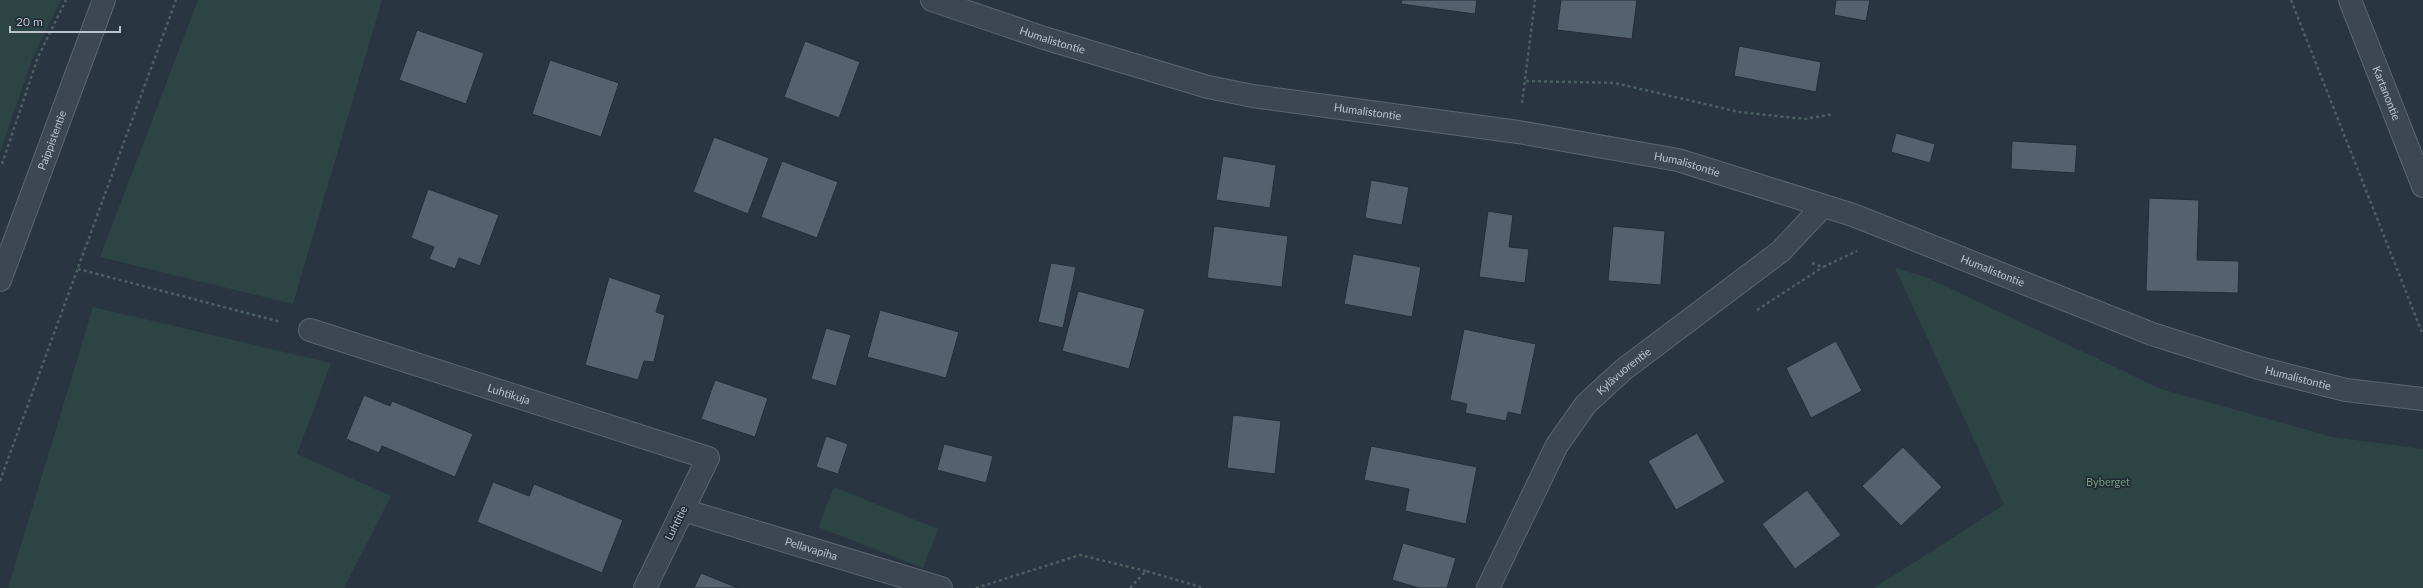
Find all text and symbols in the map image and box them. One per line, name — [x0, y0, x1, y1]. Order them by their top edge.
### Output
scale bar — [10, 8, 120, 34]
text: 20 m — [16, 14, 43, 29]
street label: Humalistontie — [1018, 23, 1087, 56]
street label: Kartanontie — [2370, 64, 2404, 122]
street label: Humalistontie — [1333, 100, 1402, 122]
street label: Paippistentie — [34, 108, 68, 172]
street label: Humalistontie — [1653, 149, 1722, 179]
street label: Humalistontie — [1959, 252, 2027, 289]
street label: Kylävuorentie — [1594, 344, 1653, 397]
street label: Humalistontie — [2264, 363, 2333, 392]
street label: Luhtikuja — [486, 381, 532, 406]
park label: Byberget — [2086, 475, 2130, 488]
street label: Luhtitie — [662, 503, 690, 542]
street label: Pellavapiha — [784, 534, 839, 562]

